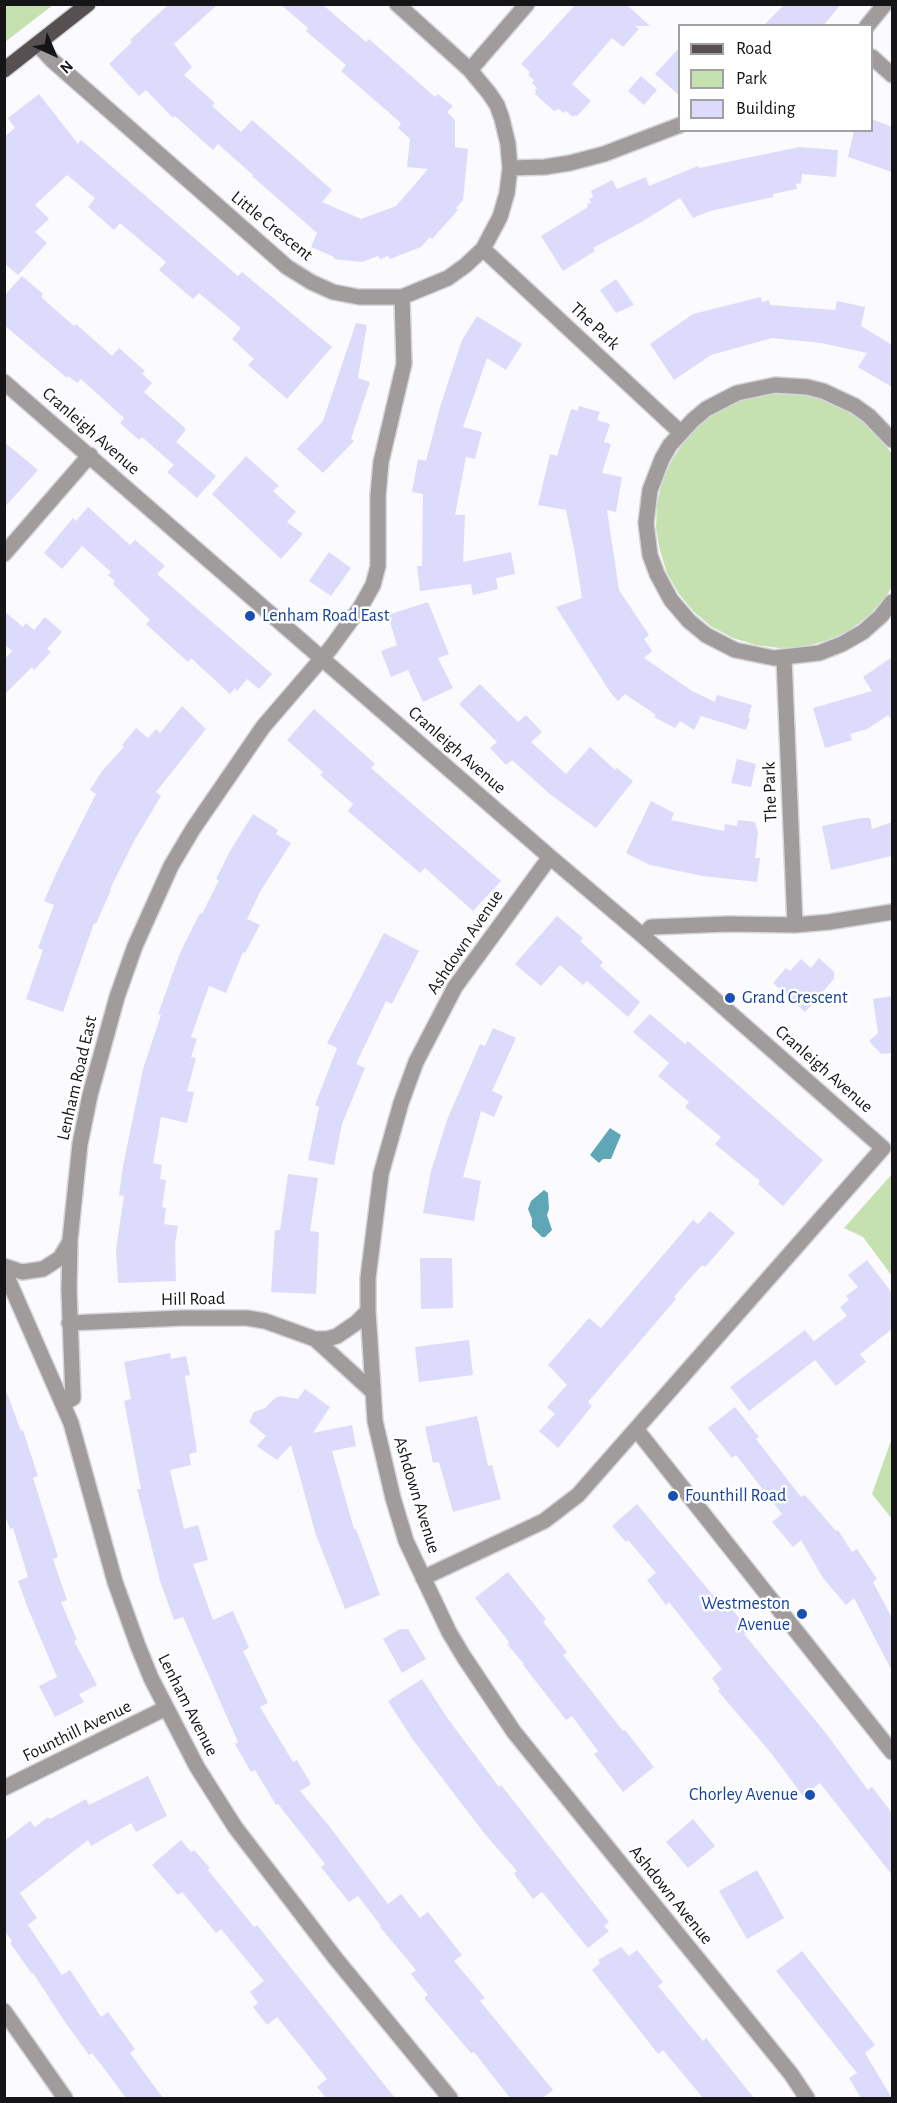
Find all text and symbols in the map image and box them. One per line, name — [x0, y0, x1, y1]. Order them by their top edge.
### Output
north arrow — [24, 24, 84, 84]
legend — [678, 24, 873, 132]
text: Road — [736, 40, 772, 58]
text: N — [57, 57, 76, 77]
text: Park — [736, 70, 767, 88]
text: Building — [736, 100, 795, 118]
street label: Little Crescent — [227, 186, 317, 266]
street label: The Park — [566, 298, 624, 354]
street label: Cranleigh Avenue — [38, 383, 144, 479]
place label: Lenham Road East — [262, 605, 389, 627]
marker: Lenham Road East — [243, 609, 257, 623]
street label: Cranleigh Avenue — [404, 702, 510, 798]
street label: The Park — [758, 761, 782, 823]
street label: Ashdown Avenue — [422, 886, 508, 998]
place label: Grand Crescent — [742, 987, 848, 1009]
marker: Grand Crescent — [723, 991, 737, 1005]
street label: Lenham Road East — [52, 1013, 102, 1143]
street label: Cranleigh Avenue — [771, 1021, 877, 1117]
street label: Hill Road — [161, 1288, 225, 1310]
street label: Ashdown Avenue — [389, 1434, 445, 1556]
place label: Founthill Road — [685, 1485, 786, 1507]
marker: Founthill Road — [666, 1489, 680, 1503]
place label: Westmeston Avenue — [701, 1593, 790, 1636]
marker: Westmeston Avenue — [795, 1607, 809, 1621]
street label: Lenham Avenue — [153, 1650, 223, 1760]
street label: Founthill Avenue — [19, 1695, 135, 1767]
place label: Chorley Avenue — [689, 1784, 798, 1806]
marker: Chorley Avenue — [803, 1788, 817, 1802]
street label: Ashdown Avenue — [624, 1841, 718, 1949]

